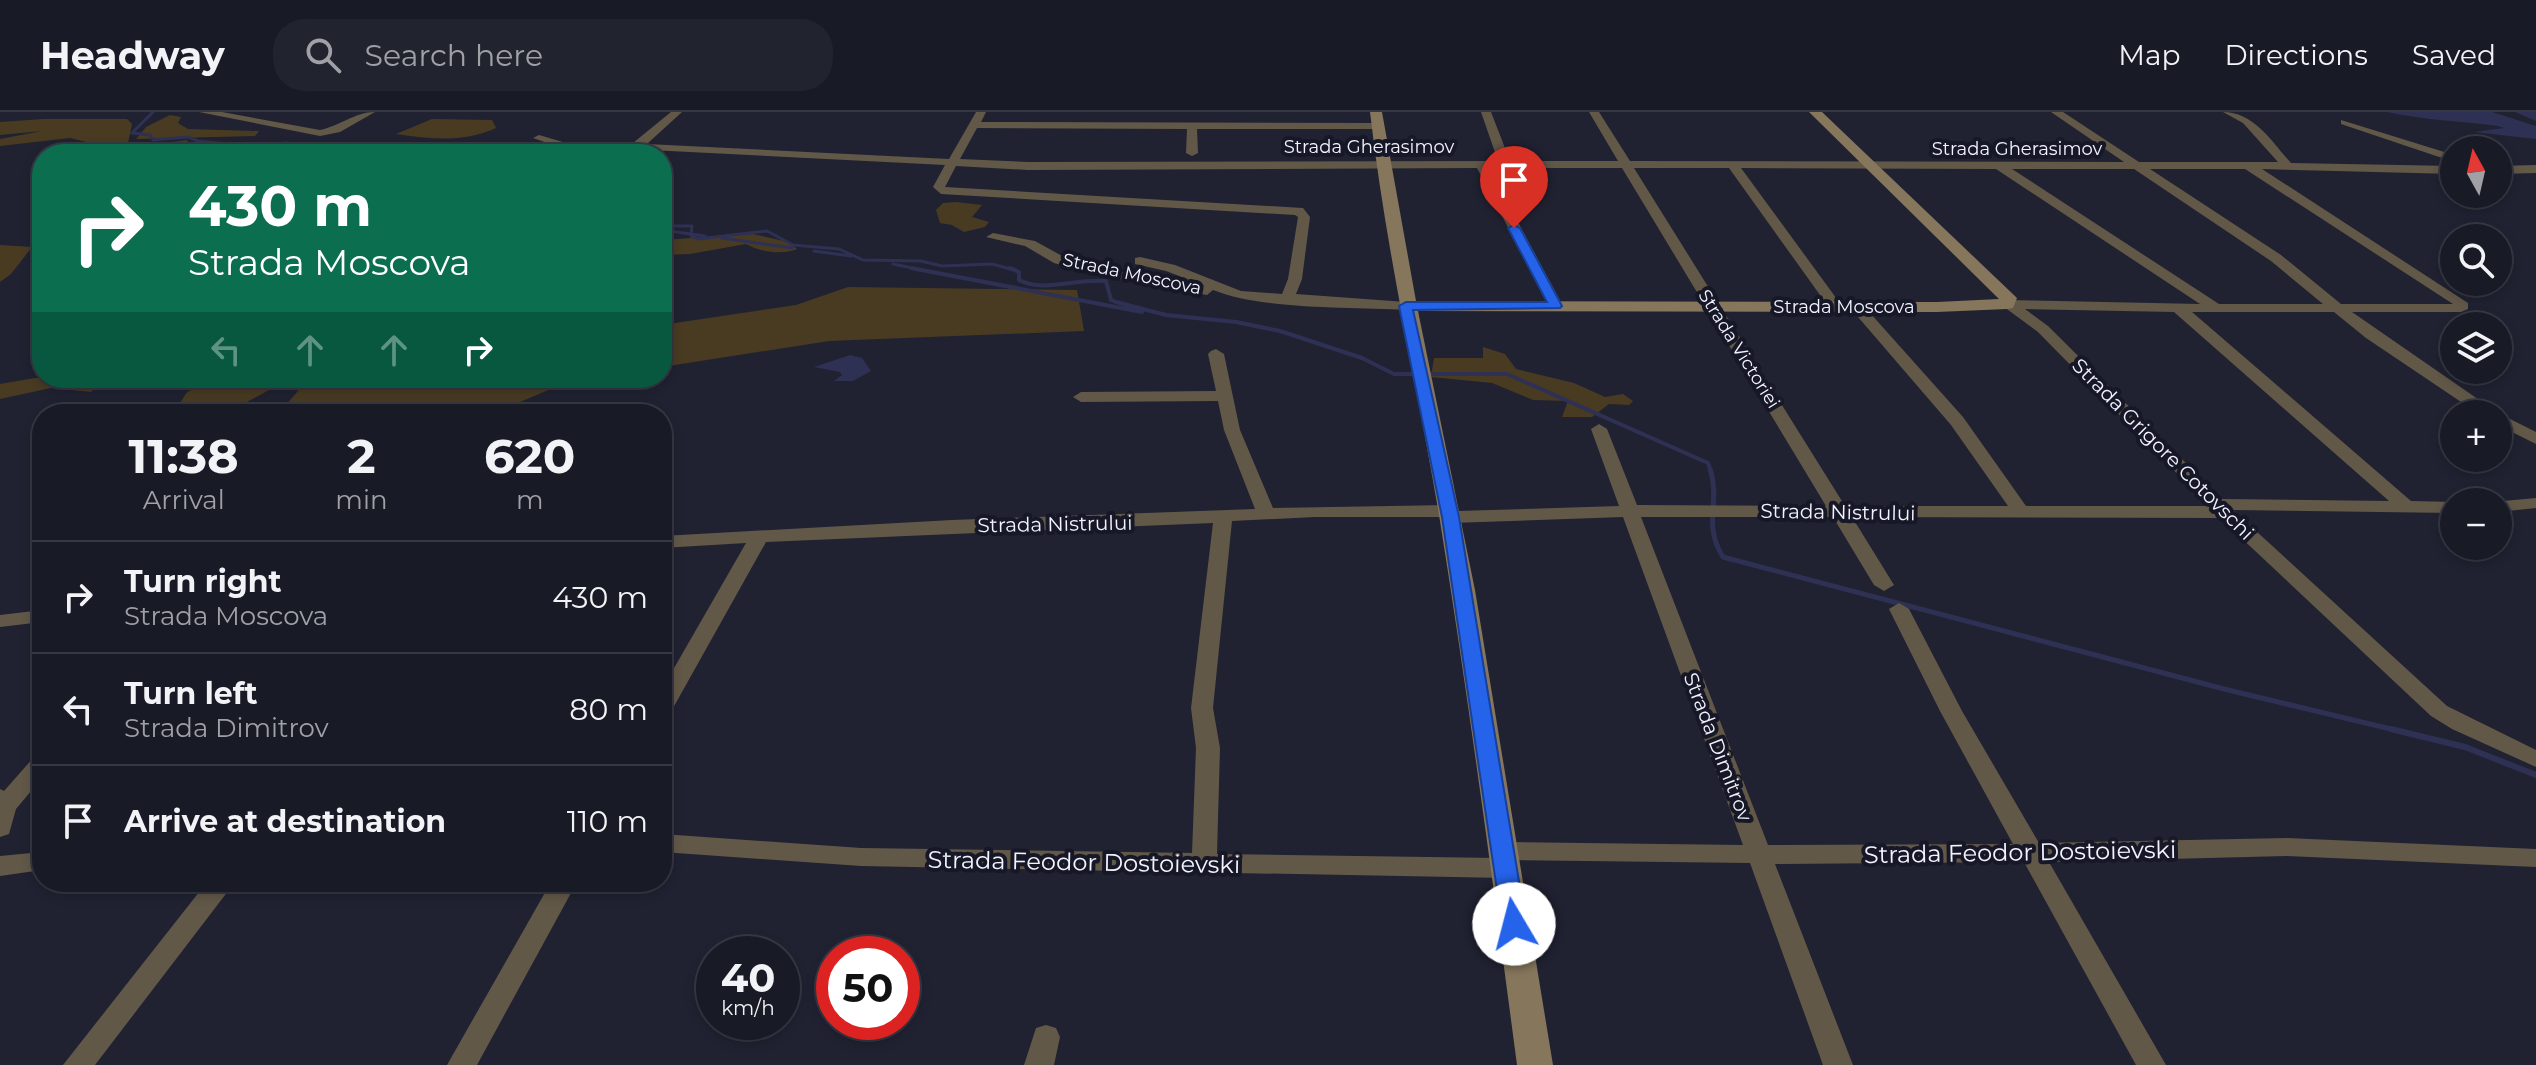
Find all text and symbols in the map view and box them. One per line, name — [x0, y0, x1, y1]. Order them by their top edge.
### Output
search box — [273, 19, 833, 91]
text: Headway — [40, 32, 225, 79]
icon: search — [301, 33, 345, 77]
text: Search here — [365, 37, 543, 74]
text: Map — [2118, 38, 2180, 72]
text: Directions — [2224, 38, 2368, 72]
text: Saved — [2412, 38, 2496, 72]
street label: Strada Gherasimov — [1284, 136, 1455, 158]
north arrow — [2440, 136, 2512, 208]
map controls — [2440, 136, 2512, 560]
street label: Strada Gherasimov — [1932, 138, 2103, 160]
pin — [1480, 146, 1548, 228]
icon: arrive — [1492, 158, 1536, 202]
text: 430 m — [188, 172, 372, 240]
icon: right — [56, 176, 160, 280]
button: search — [2440, 224, 2512, 296]
text: Strada Moscova — [188, 240, 471, 284]
street label: Strada Moscova — [1061, 249, 1203, 299]
street label: Strada Victoriei — [1694, 285, 1784, 413]
street label: Strada Moscova — [1773, 296, 1915, 318]
button: layers — [2440, 312, 2512, 384]
icon: left — [204, 328, 248, 372]
icon: ahead — [288, 328, 332, 372]
icon: ahead — [372, 328, 416, 372]
icon: right — [456, 328, 500, 372]
street label: Strada Grigore Cotovschi — [2067, 353, 2259, 545]
button: + — [2440, 400, 2512, 472]
text: 11:38 — [129, 427, 239, 485]
text: 2 — [347, 427, 376, 485]
text: 620 — [484, 427, 575, 485]
text: Arrival — [143, 484, 225, 516]
text: min — [335, 484, 387, 516]
text: m — [516, 484, 544, 516]
button: − — [2440, 488, 2512, 560]
street label: Strada Nistrului — [1760, 499, 1916, 525]
street label: Strada Nistrului — [977, 511, 1133, 537]
text: Turn right — [124, 563, 281, 600]
icon: right — [56, 575, 100, 619]
text: 430 m — [552, 579, 648, 616]
text: Strada Moscova — [124, 600, 328, 632]
street label: Strada Dimitrov — [1679, 669, 1757, 825]
text: Turn left — [124, 675, 257, 712]
icon: left — [56, 687, 100, 731]
text: 80 m — [569, 691, 648, 728]
text: Strada Dimitrov — [124, 712, 329, 744]
icon: arrive — [56, 799, 100, 843]
text: Arrive at destination — [124, 803, 446, 840]
text: 110 m — [567, 803, 648, 840]
street label: Strada Feodor Dostoievski — [1863, 835, 2177, 869]
street label: Strada Feodor Dostoievski — [927, 845, 1241, 879]
position arrow — [1472, 882, 1556, 966]
speed limit sign: 50 — [816, 936, 920, 1040]
text: 40 — [721, 953, 775, 1002]
text: km/h — [721, 996, 775, 1020]

